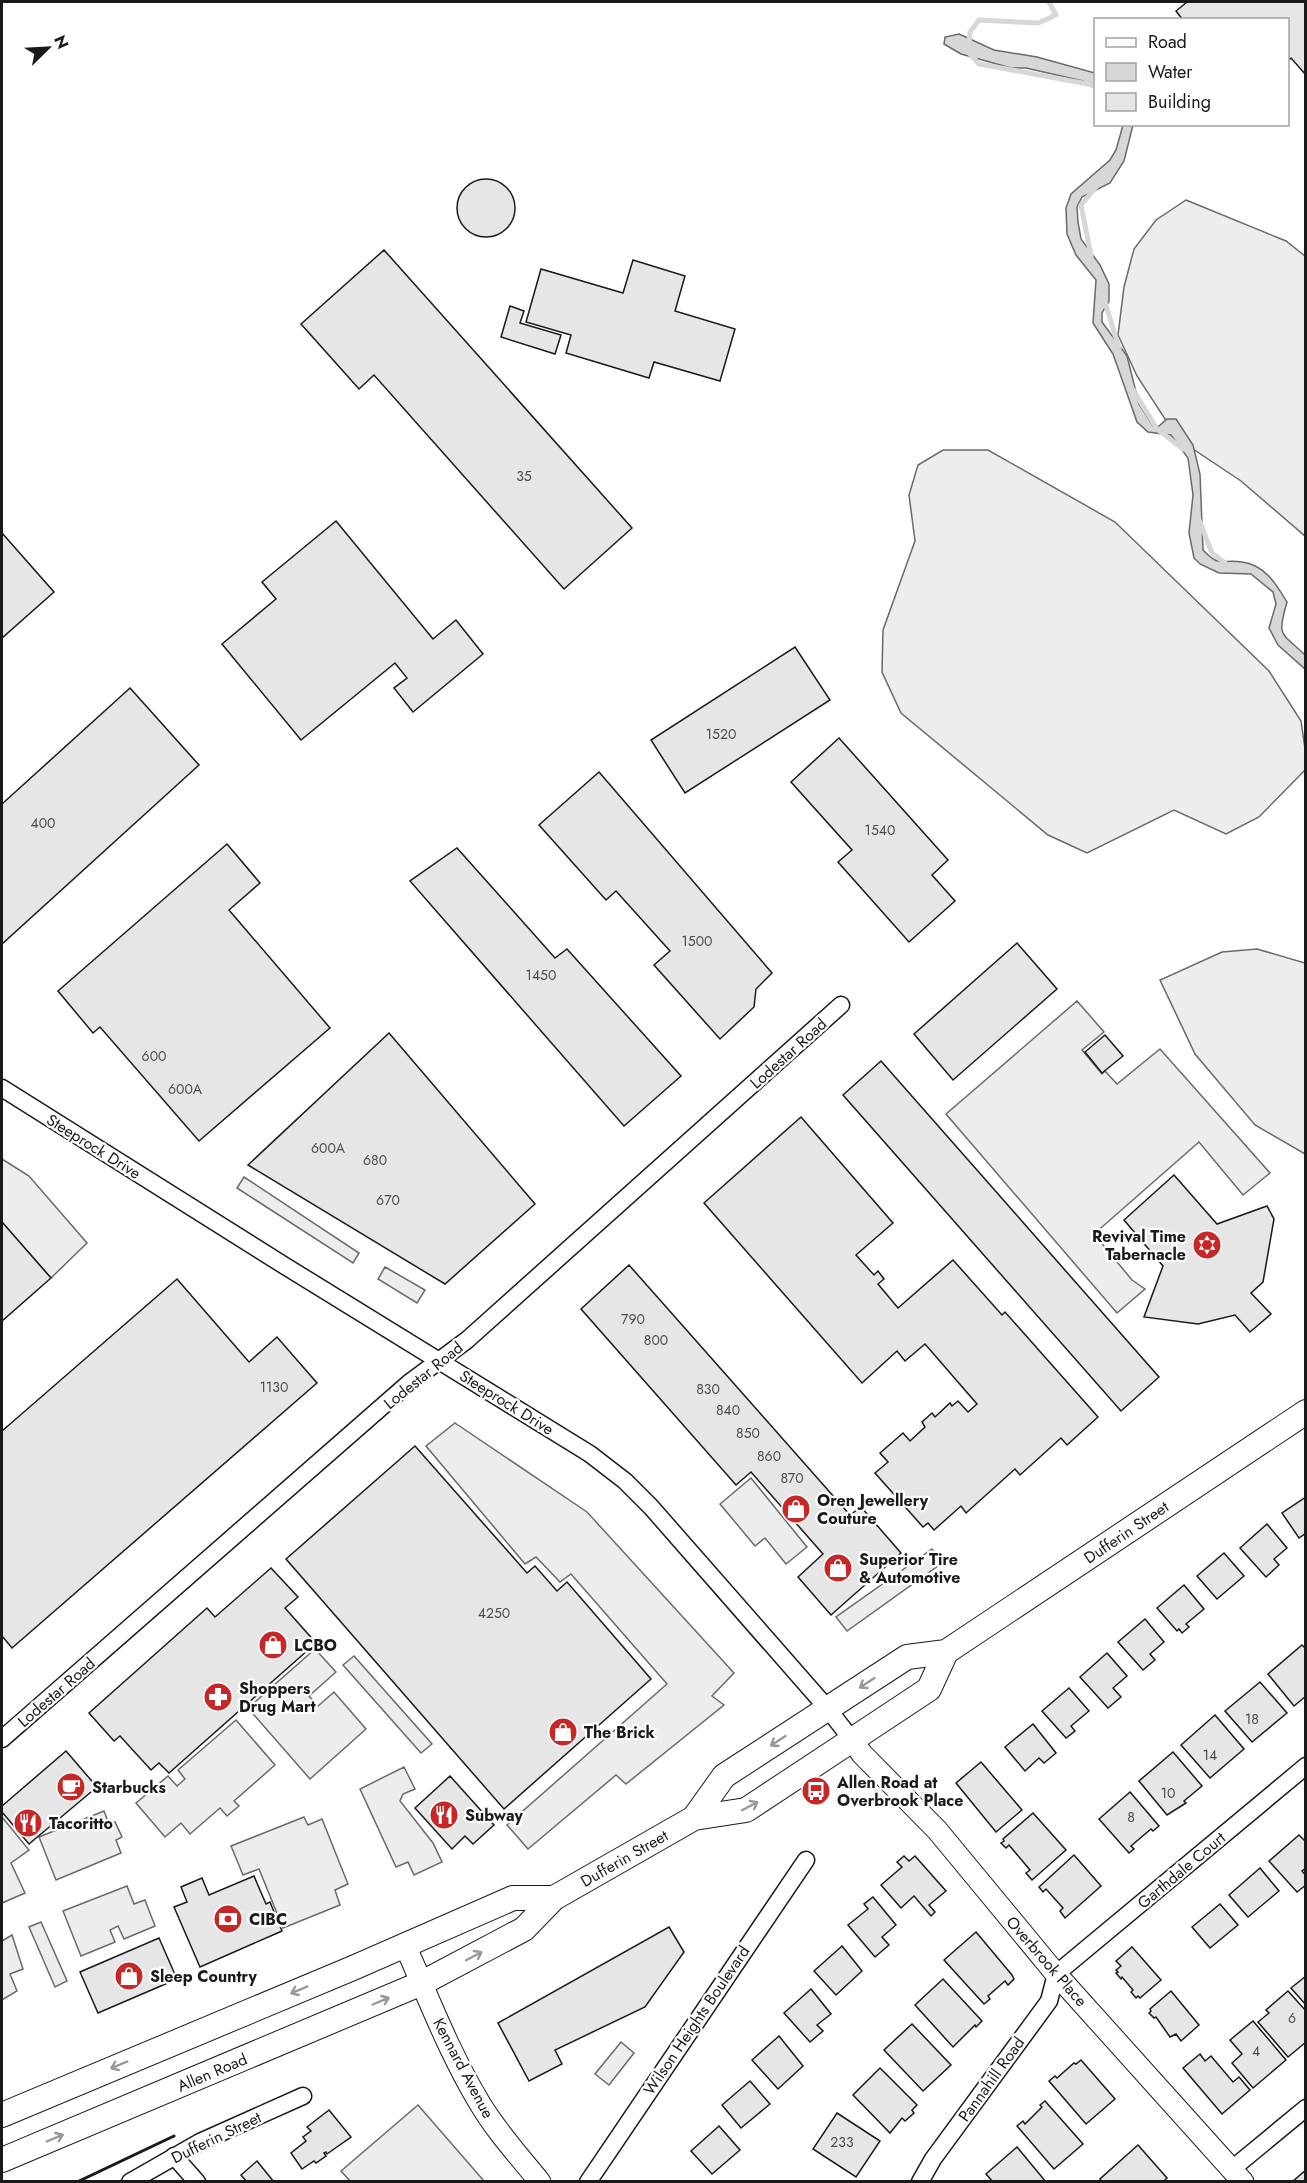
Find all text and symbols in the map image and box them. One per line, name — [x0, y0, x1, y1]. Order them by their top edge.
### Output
north arrow — [18, 18, 78, 78]
legend — [1094, 18, 1289, 126]
text: Road — [1148, 29, 1187, 55]
text: N — [48, 32, 74, 53]
text: Water — [1148, 59, 1193, 85]
text: Building — [1148, 89, 1211, 115]
house number: 35 — [516, 466, 532, 486]
house number: 1520 — [706, 724, 736, 744]
house number: 400 — [31, 813, 55, 833]
house number: 1540 — [865, 820, 895, 840]
house number: 1500 — [682, 931, 713, 951]
house number: 1450 — [526, 965, 556, 985]
street label: Lodestar Road — [745, 1013, 832, 1094]
house number: 600 — [142, 1046, 166, 1066]
house number: 600A — [168, 1079, 203, 1099]
street label: Steeprock Drive — [42, 1108, 145, 1185]
house number: 600A — [311, 1138, 346, 1158]
house number: 680 — [363, 1150, 387, 1170]
house number: 670 — [376, 1190, 400, 1210]
place label: Revival Time Tabernacle — [1092, 1225, 1186, 1266]
synagogue icon: Revival Time Tabernacle — [1191, 1229, 1223, 1261]
house number: 790 — [621, 1309, 645, 1329]
house number: 800 — [644, 1330, 668, 1350]
street label: Lodestar Road — [379, 1336, 468, 1415]
street label: Steeprock Drive — [455, 1364, 558, 1441]
house number: 1130 — [260, 1377, 288, 1397]
house number: 830 — [696, 1379, 720, 1399]
house number: 840 — [716, 1400, 740, 1420]
house number: 850 — [736, 1423, 760, 1443]
house number: 860 — [757, 1446, 781, 1466]
house number: 870 — [780, 1468, 804, 1488]
place label: Oren Jewellery Couture — [817, 1489, 929, 1530]
shop icon: Oren Jewellery Couture — [780, 1493, 812, 1525]
street label: Dufferin Street — [1079, 1495, 1173, 1569]
place label: Superior Tire & Automotive — [859, 1548, 960, 1589]
shop icon: Superior Tire & Automotive — [822, 1552, 854, 1584]
house number: 4250 — [478, 1603, 510, 1623]
shop icon: LCBO — [257, 1629, 289, 1661]
place label: LCBO — [294, 1634, 337, 1657]
street label: Lodestar Road — [13, 1652, 100, 1733]
place label: Shoppers Drug Mart — [239, 1677, 317, 1718]
one-way arrow — [859, 1677, 876, 1689]
pharmacy icon: Shoppers Drug Mart — [202, 1681, 234, 1713]
house number: 18 — [1245, 1709, 1259, 1729]
shop icon: The Brick — [547, 1716, 579, 1748]
place label: The Brick — [584, 1721, 656, 1744]
one-way arrow — [770, 1734, 787, 1747]
house number: 14 — [1203, 1745, 1217, 1765]
cafe icon: Starbucks — [55, 1771, 87, 1803]
place label: Allen Road at Overbrook Place — [836, 1771, 963, 1812]
bus stop icon: Allen Road at Overbrook Place — [800, 1775, 832, 1807]
place label: Starbucks — [92, 1776, 166, 1799]
house number: 10 — [1161, 1783, 1175, 1803]
restaurant icon: Subway — [428, 1799, 460, 1831]
one-way arrow — [741, 1800, 758, 1812]
place label: Subway — [465, 1804, 524, 1827]
restaurant icon: Tacoritto — [12, 1807, 44, 1839]
house number: 8 — [1127, 1807, 1135, 1827]
place label: Tacoritto — [49, 1812, 113, 1835]
street label: Dufferin Street — [576, 1824, 672, 1893]
street label: Garthdale Court — [1132, 1827, 1230, 1914]
bank icon: CIBC — [212, 1903, 244, 1935]
place label: CIBC — [249, 1908, 287, 1931]
street label: Overbrook Place — [1001, 1911, 1092, 2012]
street label: Wilson Heights Boulevard — [638, 1941, 755, 2100]
one-way arrow — [464, 1950, 482, 1961]
shop icon: Sleep Country — [113, 1960, 145, 1992]
place label: Sleep Country — [150, 1965, 258, 1988]
one-way arrow — [291, 1985, 309, 1996]
one-way arrow — [371, 1995, 390, 2006]
house number: 6 — [1288, 2008, 1296, 2028]
street label: Kennard Avenue — [427, 2014, 500, 2122]
street label: Pannahill Road — [953, 2032, 1030, 2126]
house number: 4 — [1252, 2041, 1260, 2061]
street label: Allen Road — [174, 2047, 251, 2097]
one-way arrow — [111, 2060, 129, 2071]
street label: Dufferin Street — [167, 2106, 265, 2169]
one-way arrow — [46, 2131, 64, 2143]
house number: 233 — [830, 2132, 854, 2152]

